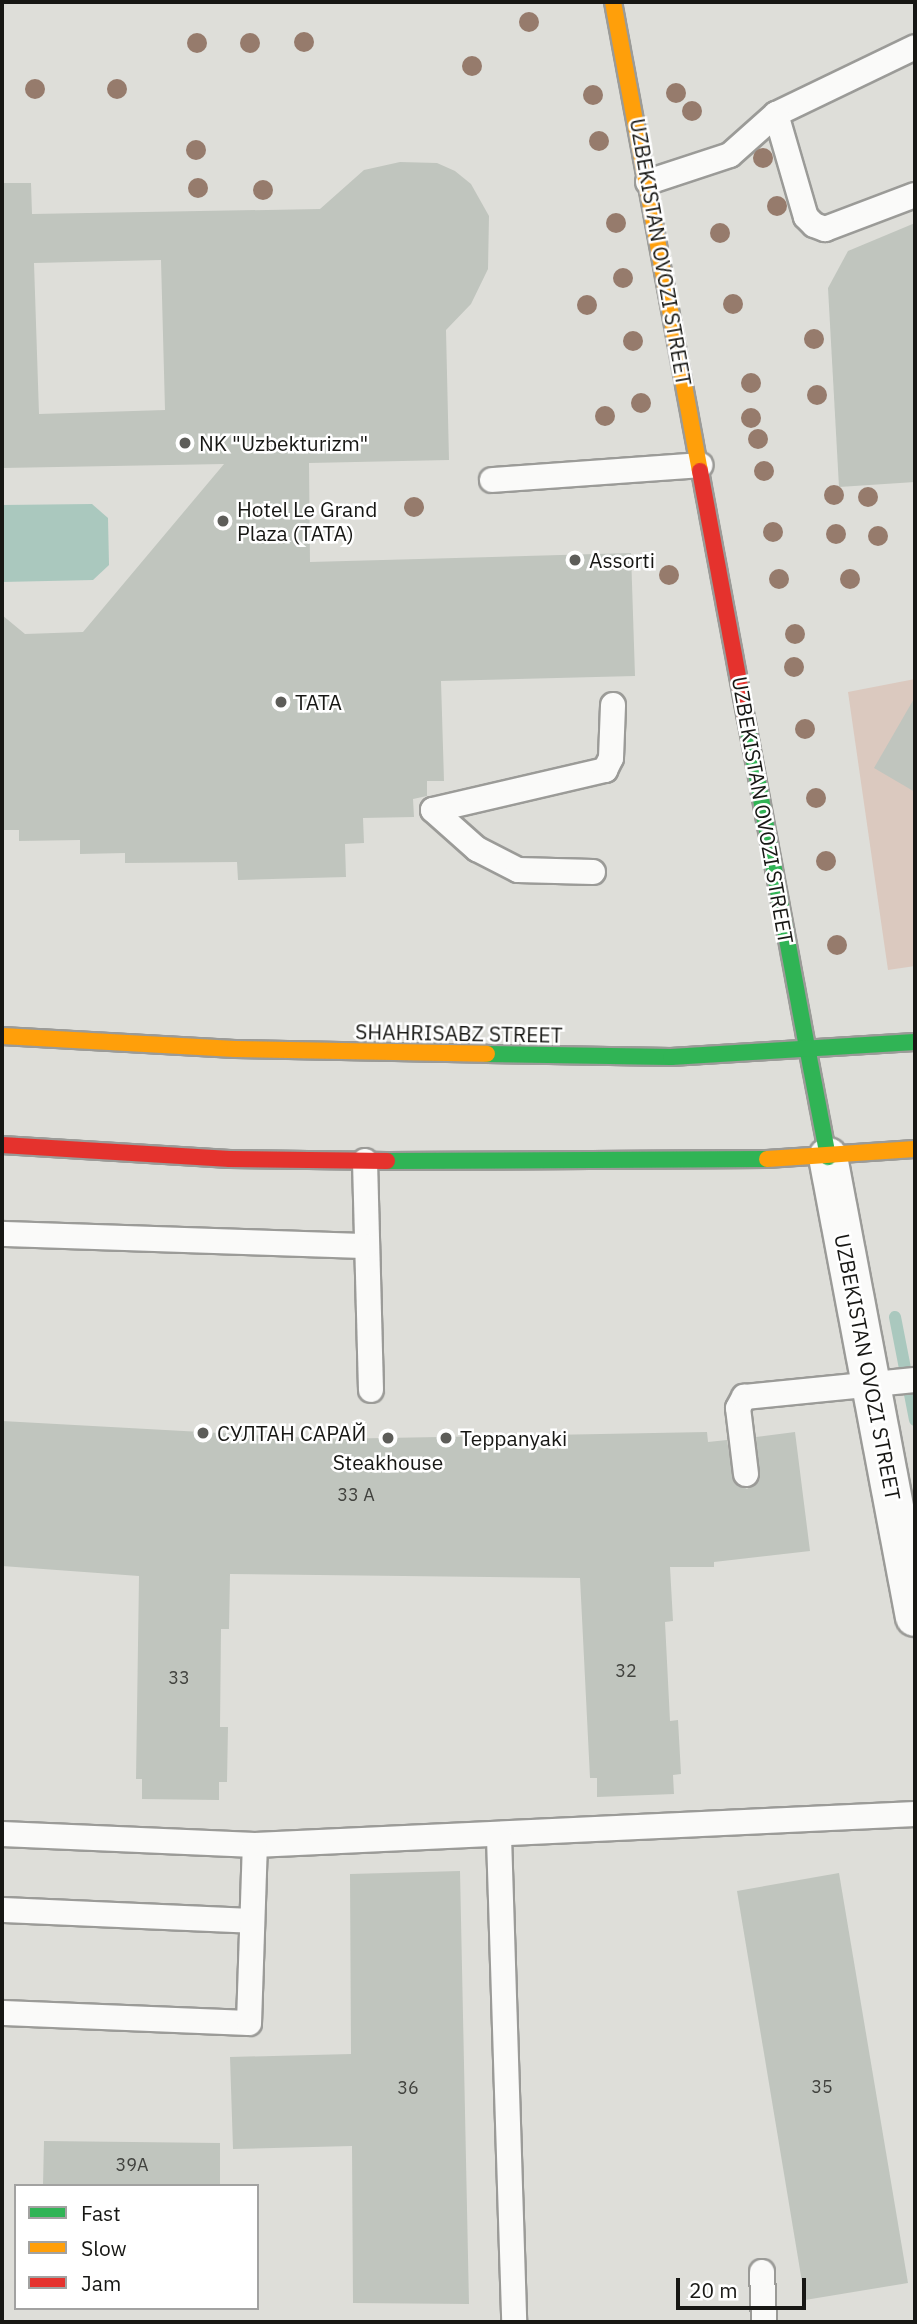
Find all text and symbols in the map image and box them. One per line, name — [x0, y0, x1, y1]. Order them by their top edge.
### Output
street label: UZBEKISTAN OVOZI STREET — [625, 116, 697, 388]
place label: NK "Uzbekturizm" — [199, 430, 368, 456]
marker: NK "Uzbekturizm" — [177, 435, 193, 451]
place label: Hotel Le Grand Plaza (TATA) — [237, 496, 377, 546]
marker: Hotel Le Grand Plaza (TATA) — [215, 513, 231, 529]
place label: Assorti — [589, 547, 655, 573]
marker: Assorti — [567, 552, 583, 568]
street label: UZBEKISTAN OVOZI STREET — [727, 674, 799, 946]
place label: ТАТА — [295, 689, 342, 715]
marker: ТАТА — [273, 694, 289, 710]
street label: SHAHRISABZ STREET — [355, 1019, 563, 1047]
street label: UZBEKISTAN OVOZI STREET — [830, 1232, 906, 1502]
place label: СУЛТАН САРАЙ — [217, 1420, 366, 1446]
marker: СУЛТАН САРАЙ — [195, 1425, 211, 1441]
place label: Teppanyaki — [460, 1425, 567, 1451]
marker: Steakhouse — [380, 1430, 396, 1446]
marker: Teppanyaki — [438, 1430, 454, 1446]
place label: Steakhouse — [333, 1449, 443, 1475]
house number: 33 А — [337, 1484, 375, 1506]
house number: 32 — [615, 1660, 637, 1682]
house number: 33 — [168, 1667, 190, 1689]
house number: 35 — [811, 2076, 833, 2098]
house number: 36 — [397, 2077, 419, 2099]
house number: 39A — [115, 2154, 149, 2176]
legend — [14, 2184, 259, 2310]
text: Fast — [81, 2199, 121, 2227]
text: Slow — [81, 2234, 127, 2262]
scale bar — [679, 2264, 808, 2308]
text: Jam — [81, 2269, 121, 2297]
text: 20 m — [689, 2276, 738, 2304]

